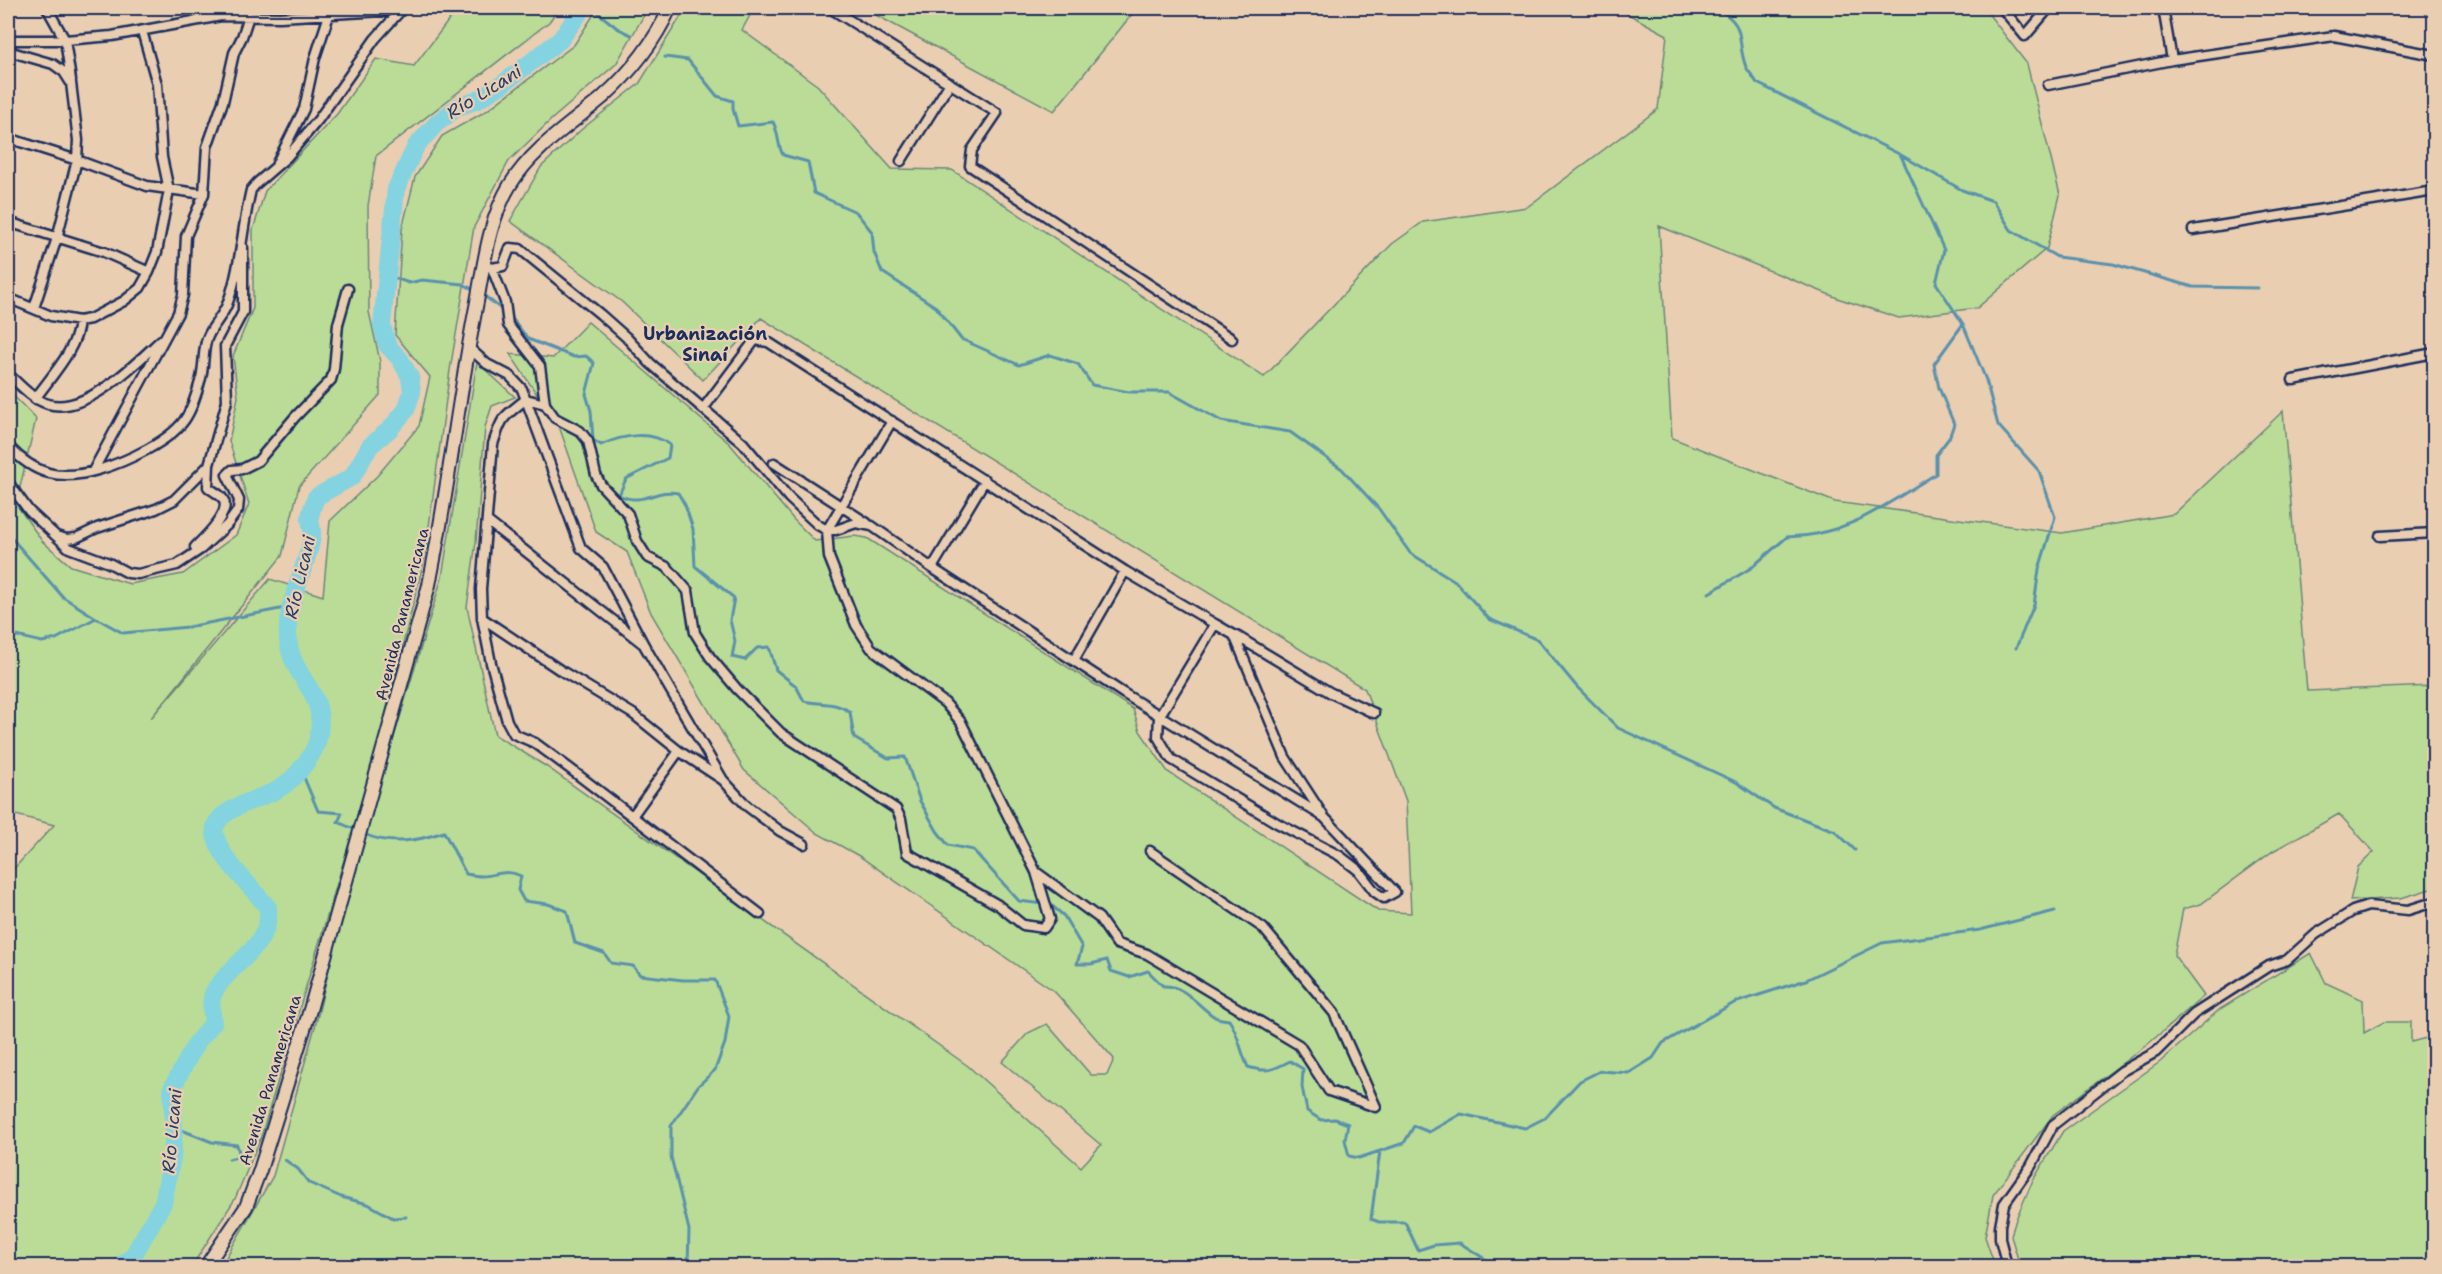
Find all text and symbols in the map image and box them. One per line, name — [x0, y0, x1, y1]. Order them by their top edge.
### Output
water label: Río Licani — [442, 59, 527, 125]
district label: Urbanización Sinaí — [643, 322, 767, 367]
street label: Avenida Panamericana — [370, 525, 434, 703]
water label: Río Licani — [279, 532, 321, 621]
street label: Avenida Panamericana — [234, 992, 306, 1168]
water label: Río Licani — [156, 1087, 188, 1174]

